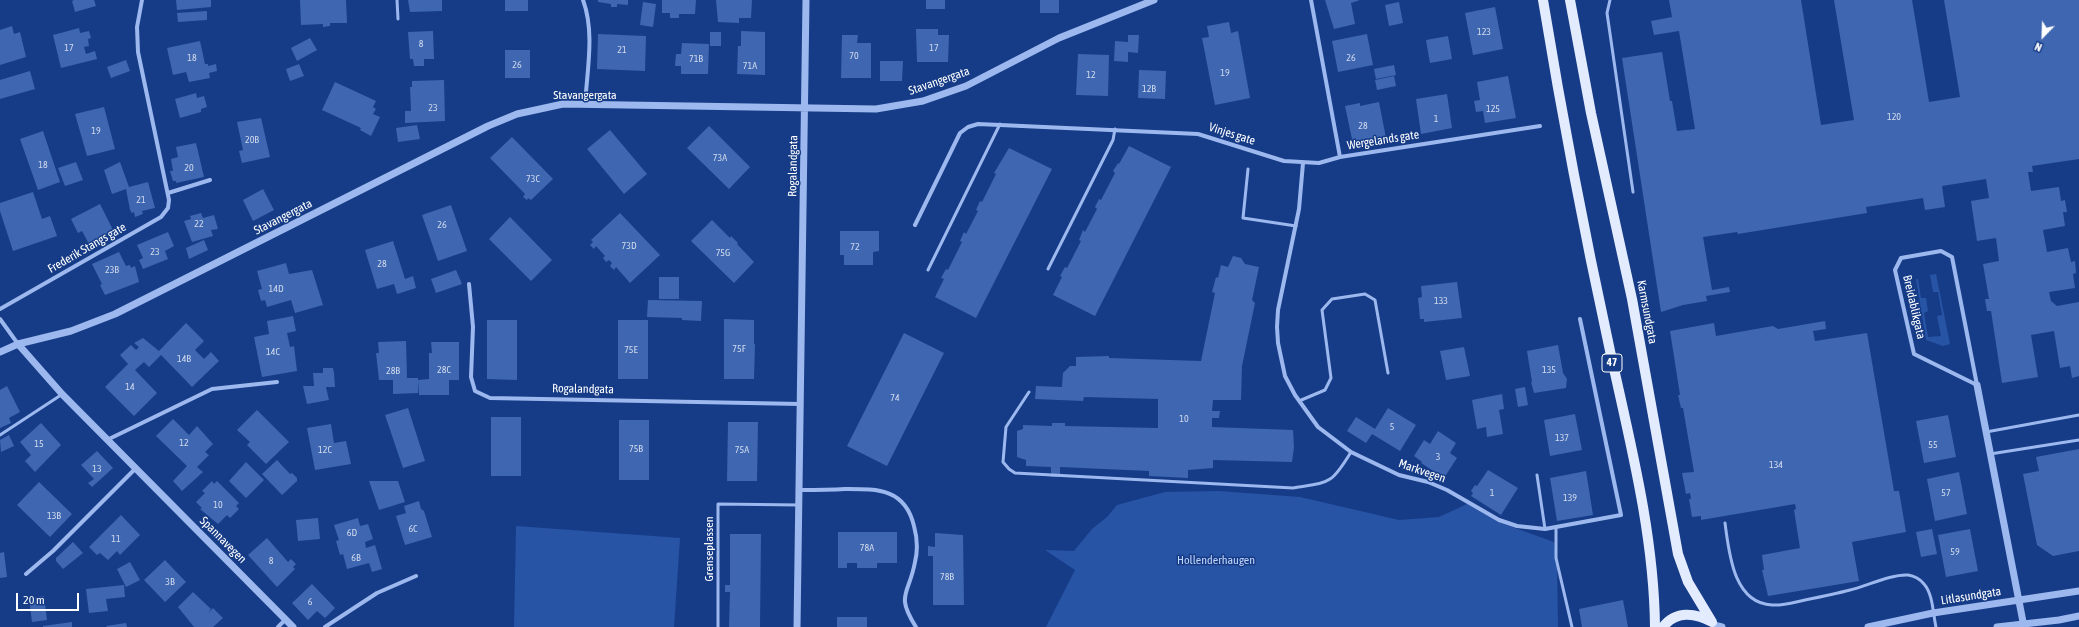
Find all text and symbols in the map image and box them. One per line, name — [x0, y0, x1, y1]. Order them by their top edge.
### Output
north arrow — [2023, 16, 2063, 56]
house number: 123 — [1477, 26, 1491, 38]
house number: 8 — [419, 38, 423, 50]
text: N — [2033, 40, 2044, 54]
house number: 17 — [64, 42, 74, 54]
house number: 17 — [929, 42, 939, 54]
house number: 21 — [617, 44, 627, 56]
house number: 70 — [849, 50, 859, 62]
house number: 18 — [187, 52, 197, 64]
house number: 26 — [1346, 52, 1356, 64]
house number: 71B — [689, 53, 703, 65]
house number: 26 — [512, 59, 522, 71]
house number: 71A — [743, 60, 757, 72]
street label: Stavangergata — [907, 64, 971, 98]
house number: 19 — [1220, 67, 1230, 79]
house number: 12 — [1086, 69, 1096, 81]
house number: 12B — [1142, 83, 1156, 95]
street label: Stavangergata — [553, 88, 617, 102]
house number: 23 — [428, 102, 438, 114]
house number: 125 — [1486, 103, 1500, 115]
house number: 120 — [1887, 111, 1901, 123]
house number: 1 — [1434, 113, 1438, 125]
street label: Vinjes gate — [1207, 120, 1257, 148]
house number: 28 — [1358, 120, 1368, 132]
house number: 19 — [91, 125, 101, 137]
street label: Wergelands gate — [1346, 127, 1420, 153]
house number: 20B — [245, 134, 259, 146]
street label: Rogalandgata — [785, 135, 801, 197]
house number: 73A — [713, 152, 727, 164]
house number: 18 — [38, 159, 48, 171]
house number: 20 — [184, 162, 194, 174]
house number: 73C — [526, 173, 540, 185]
house number: 21 — [136, 194, 146, 206]
street label: Stavangergata — [251, 196, 315, 238]
house number: 22 — [194, 218, 204, 230]
house number: 26 — [437, 219, 447, 231]
street label: Frederik Stangs gate — [45, 220, 129, 276]
house number: 73D — [622, 240, 636, 252]
house number: 72 — [850, 241, 860, 253]
house number: 23 — [150, 246, 160, 258]
house number: 75G — [716, 247, 730, 259]
house number: 28 — [377, 258, 387, 270]
house number: 23B — [105, 264, 119, 276]
street label: Breidablikgata — [1900, 274, 1928, 340]
street label: Karmsundgata — [1634, 279, 1660, 345]
house number: 14D — [269, 283, 283, 295]
house number: 133 — [1434, 295, 1448, 307]
house number: 75F — [732, 343, 746, 355]
house number: 75E — [624, 344, 638, 356]
house number: 14C — [266, 346, 280, 358]
house number: 14B — [177, 353, 191, 365]
road number: 47 — [1602, 354, 1622, 372]
house number: 28C — [437, 364, 451, 376]
house number: 135 — [1542, 364, 1556, 376]
house number: 28B — [386, 365, 400, 377]
house number: 14 — [125, 381, 135, 393]
street label: Rogalandgata — [552, 381, 614, 397]
house number: 74 — [890, 392, 900, 404]
house number: 10 — [1179, 413, 1189, 425]
house number: 5 — [1390, 421, 1394, 433]
house number: 137 — [1555, 432, 1569, 444]
house number: 12 — [179, 437, 189, 449]
house number: 15 — [34, 438, 44, 450]
house number: 55 — [1928, 439, 1938, 451]
house number: 75B — [629, 443, 643, 455]
house number: 12C — [318, 444, 332, 456]
house number: 75A — [735, 444, 749, 456]
house number: 3 — [1436, 451, 1440, 463]
street label: Markvegen — [1397, 456, 1447, 486]
house number: 134 — [1769, 459, 1783, 471]
house number: 13 — [92, 463, 102, 475]
house number: 1 — [1490, 487, 1494, 499]
house number: 57 — [1941, 487, 1951, 499]
house number: 139 — [1563, 492, 1577, 504]
house number: 10 — [213, 499, 223, 511]
house number: 13B — [47, 510, 61, 522]
street label: Spannavegen — [197, 514, 249, 566]
street label: Grenseplassen — [702, 516, 716, 582]
house number: 6C — [408, 523, 418, 535]
house number: 6D — [347, 527, 357, 539]
house number: 11 — [111, 533, 121, 545]
house number: 78A — [860, 542, 874, 554]
house number: 59 — [1950, 546, 1960, 558]
house number: 6B — [351, 552, 361, 564]
park label: Hollenderhaugen — [1177, 553, 1255, 567]
house number: 8 — [269, 555, 273, 567]
house number: 78B — [940, 571, 954, 583]
house number: 3B — [165, 576, 175, 588]
street label: Litlasundgata — [1940, 584, 2002, 608]
scale bar — [18, 585, 81, 611]
text: 20 m — [23, 593, 45, 607]
house number: 6 — [308, 596, 312, 608]

